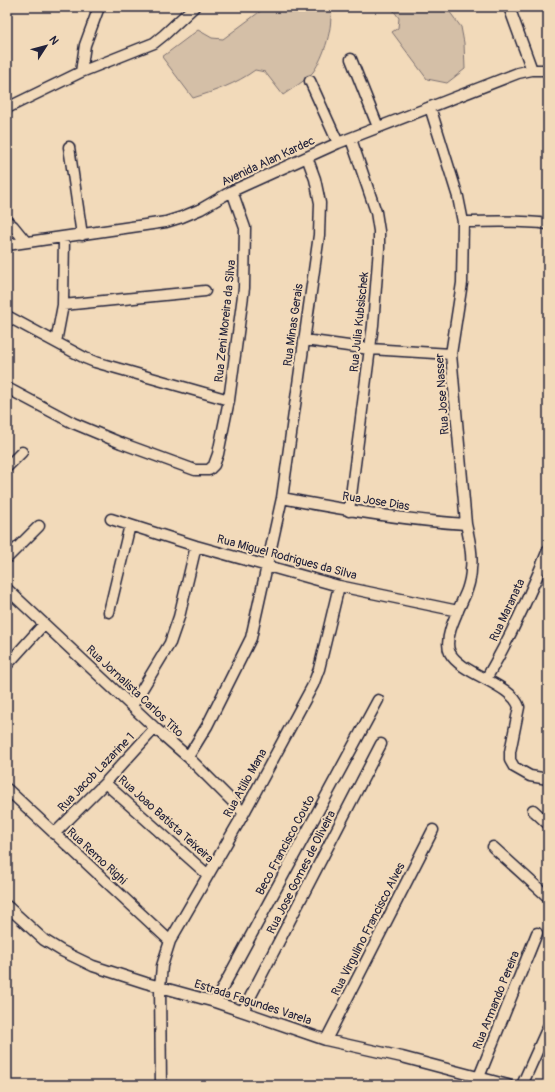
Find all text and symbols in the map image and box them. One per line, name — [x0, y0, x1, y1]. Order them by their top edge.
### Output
north arrow — [26, 26, 66, 66]
text: N — [46, 34, 61, 48]
street label: Avenida Alan Kardec — [219, 133, 317, 190]
street label: Rua Zeni Moreira da Silva — [212, 259, 239, 383]
street label: Rua Julia Kubsischek — [347, 271, 372, 373]
street label: Rua Minas Gerais — [280, 282, 307, 367]
street label: Rua Jose Nasser — [432, 352, 453, 435]
street label: Rua Jose Dias — [341, 489, 411, 514]
street label: Rua Miguel Rodrigues da Silva — [215, 532, 359, 583]
street label: Rua Maranata — [486, 576, 529, 644]
street label: Rua Jornalista Carlos Tito — [83, 642, 187, 741]
street label: Rua Jacob Lazarine 1 — [55, 730, 138, 815]
street label: Rua Atilio Mana — [220, 746, 271, 820]
street label: Rua Joao Batista Teixeira — [115, 773, 217, 866]
street label: Beco Francisco Couto — [253, 792, 318, 898]
street label: Rua Jose Gomes de Oliveira — [264, 808, 339, 937]
street label: Rua Remo Righi — [63, 825, 130, 888]
street label: Rua Virgulino Francisco Alves — [328, 860, 409, 998]
street label: Rua Armando Pereira — [470, 948, 523, 1052]
street label: Estrada Fagundes Varela — [192, 976, 314, 1029]

